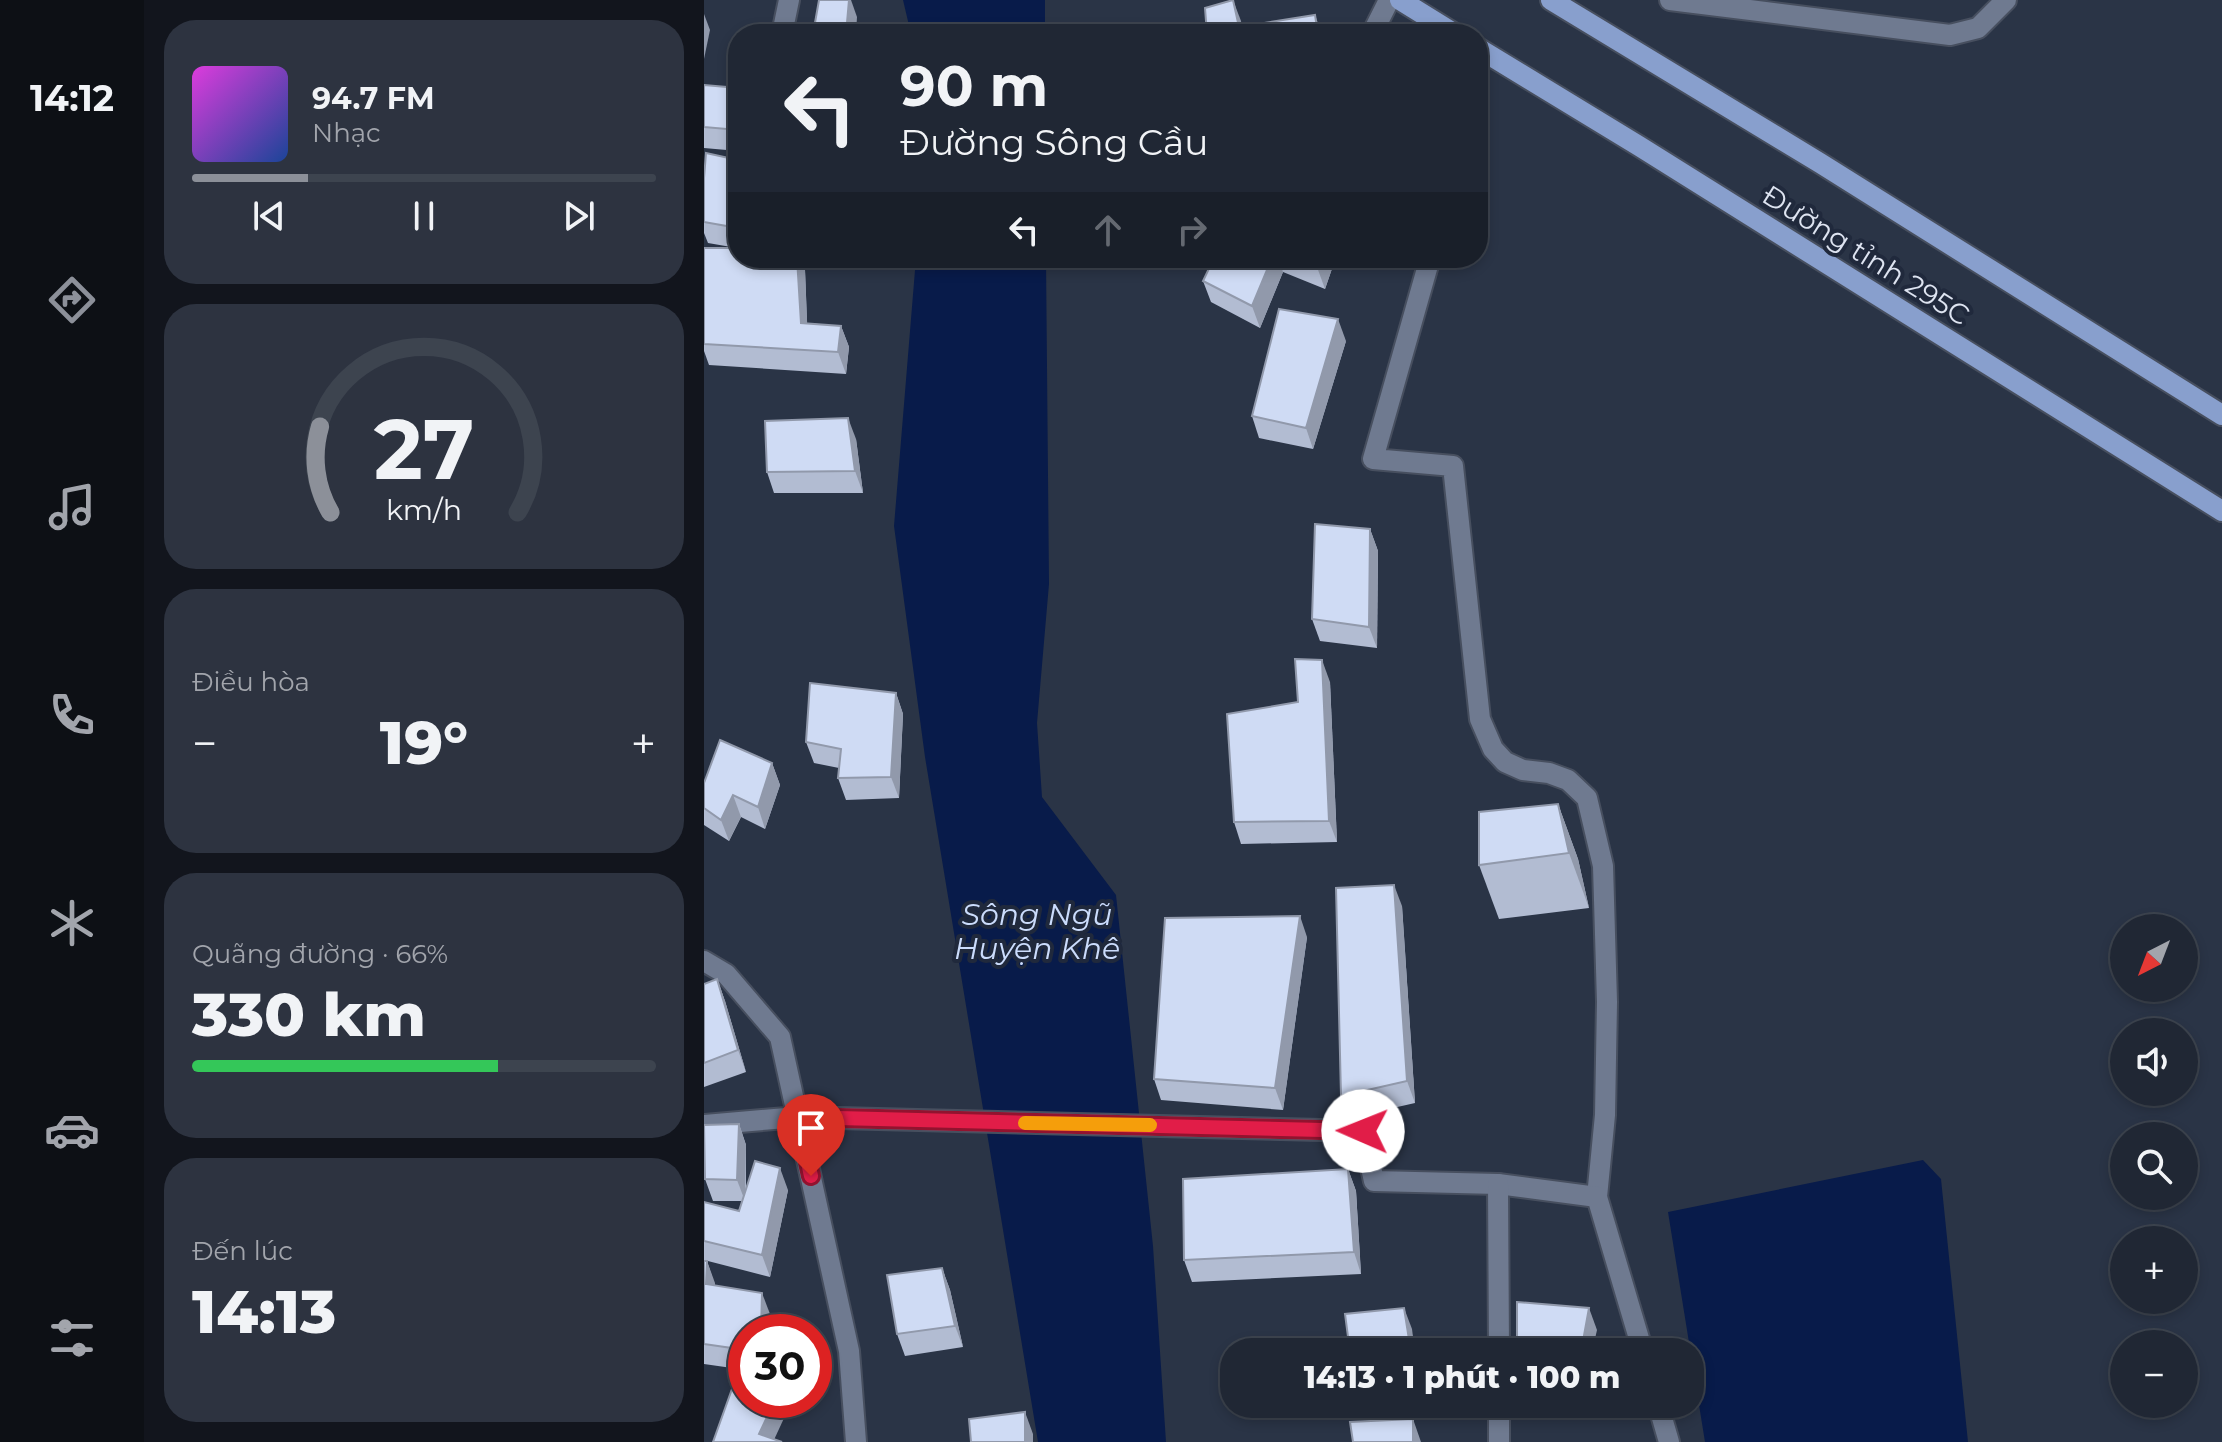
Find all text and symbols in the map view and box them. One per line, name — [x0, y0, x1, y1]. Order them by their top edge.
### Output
text: 90 m — [900, 52, 1048, 120]
icon: left — [768, 56, 872, 160]
text: 14:12 — [30, 76, 114, 120]
text: 94.7 FM — [312, 80, 435, 117]
text: Nhạc — [312, 117, 381, 149]
text: Đường Sông Cầu — [900, 120, 1208, 164]
street label: Đường tỉnh 295C — [1756, 178, 1976, 332]
icon: previous — [247, 194, 291, 238]
icon: pause — [402, 194, 446, 238]
icon: next — [557, 194, 601, 238]
icon: left — [1002, 208, 1046, 252]
icon: ahead — [1086, 208, 1130, 252]
icon: right — [1170, 208, 1214, 252]
icon: directions — [44, 272, 100, 328]
text: 27 — [374, 397, 474, 499]
icon: music — [44, 479, 100, 535]
text: km/h — [386, 492, 462, 527]
text: Điều hòa — [192, 666, 310, 698]
icon: phone — [44, 687, 100, 743]
text: 19° — [380, 706, 468, 779]
text: − — [192, 716, 217, 770]
text: + — [631, 716, 656, 770]
icon: climate — [44, 895, 100, 951]
water label: Sông Ngũ Huyện Khê — [954, 896, 1120, 967]
north arrow — [2110, 914, 2198, 1002]
map controls — [2110, 914, 2198, 1418]
text: Quãng đường · 66% — [192, 938, 448, 970]
text: 330 km — [192, 978, 426, 1051]
button: sound — [2110, 1018, 2198, 1106]
position arrow — [1321, 1089, 1405, 1173]
pin — [777, 1094, 845, 1176]
icon: car — [44, 1102, 100, 1158]
icon: arrive — [789, 1106, 833, 1150]
button: search — [2110, 1122, 2198, 1210]
button: + — [2110, 1226, 2198, 1314]
text: Đến lúc — [192, 1235, 293, 1267]
text: 14:13 — [192, 1275, 336, 1348]
icon: filters — [44, 1310, 100, 1366]
speed limit sign: 30 — [728, 1314, 832, 1418]
button: − — [2110, 1330, 2198, 1418]
text: 14:13 · 1 phút · 100 m — [1304, 1359, 1620, 1396]

